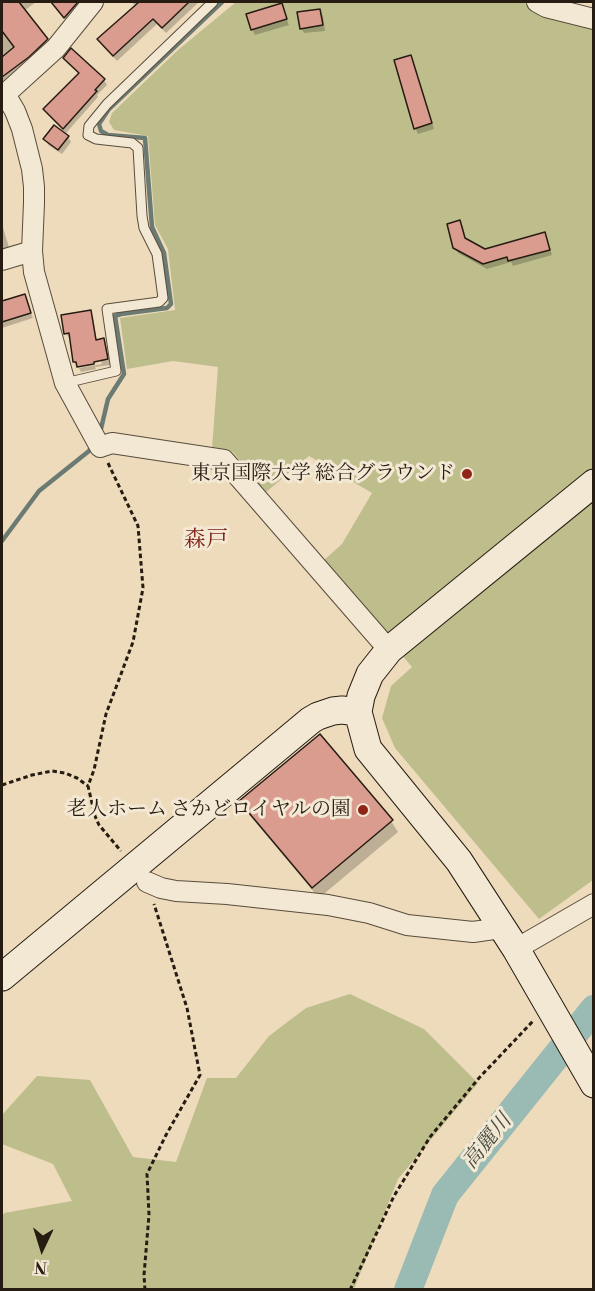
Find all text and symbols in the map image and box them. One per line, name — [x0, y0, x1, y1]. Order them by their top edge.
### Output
place label: 東京国際大学 総合グラウンド — [191, 462, 455, 486]
marker: 東京国際大学 総合グラウンド — [460, 467, 474, 481]
district label: 森戸 — [184, 528, 228, 554]
place label: 老人ホーム さかどロイヤルの園 — [67, 798, 351, 822]
marker: 老人ホーム さかどロイヤルの園 — [356, 803, 370, 817]
water label: 高麗川 — [458, 1110, 518, 1174]
north arrow — [12, 1219, 72, 1279]
text: N — [34, 1257, 48, 1277]

